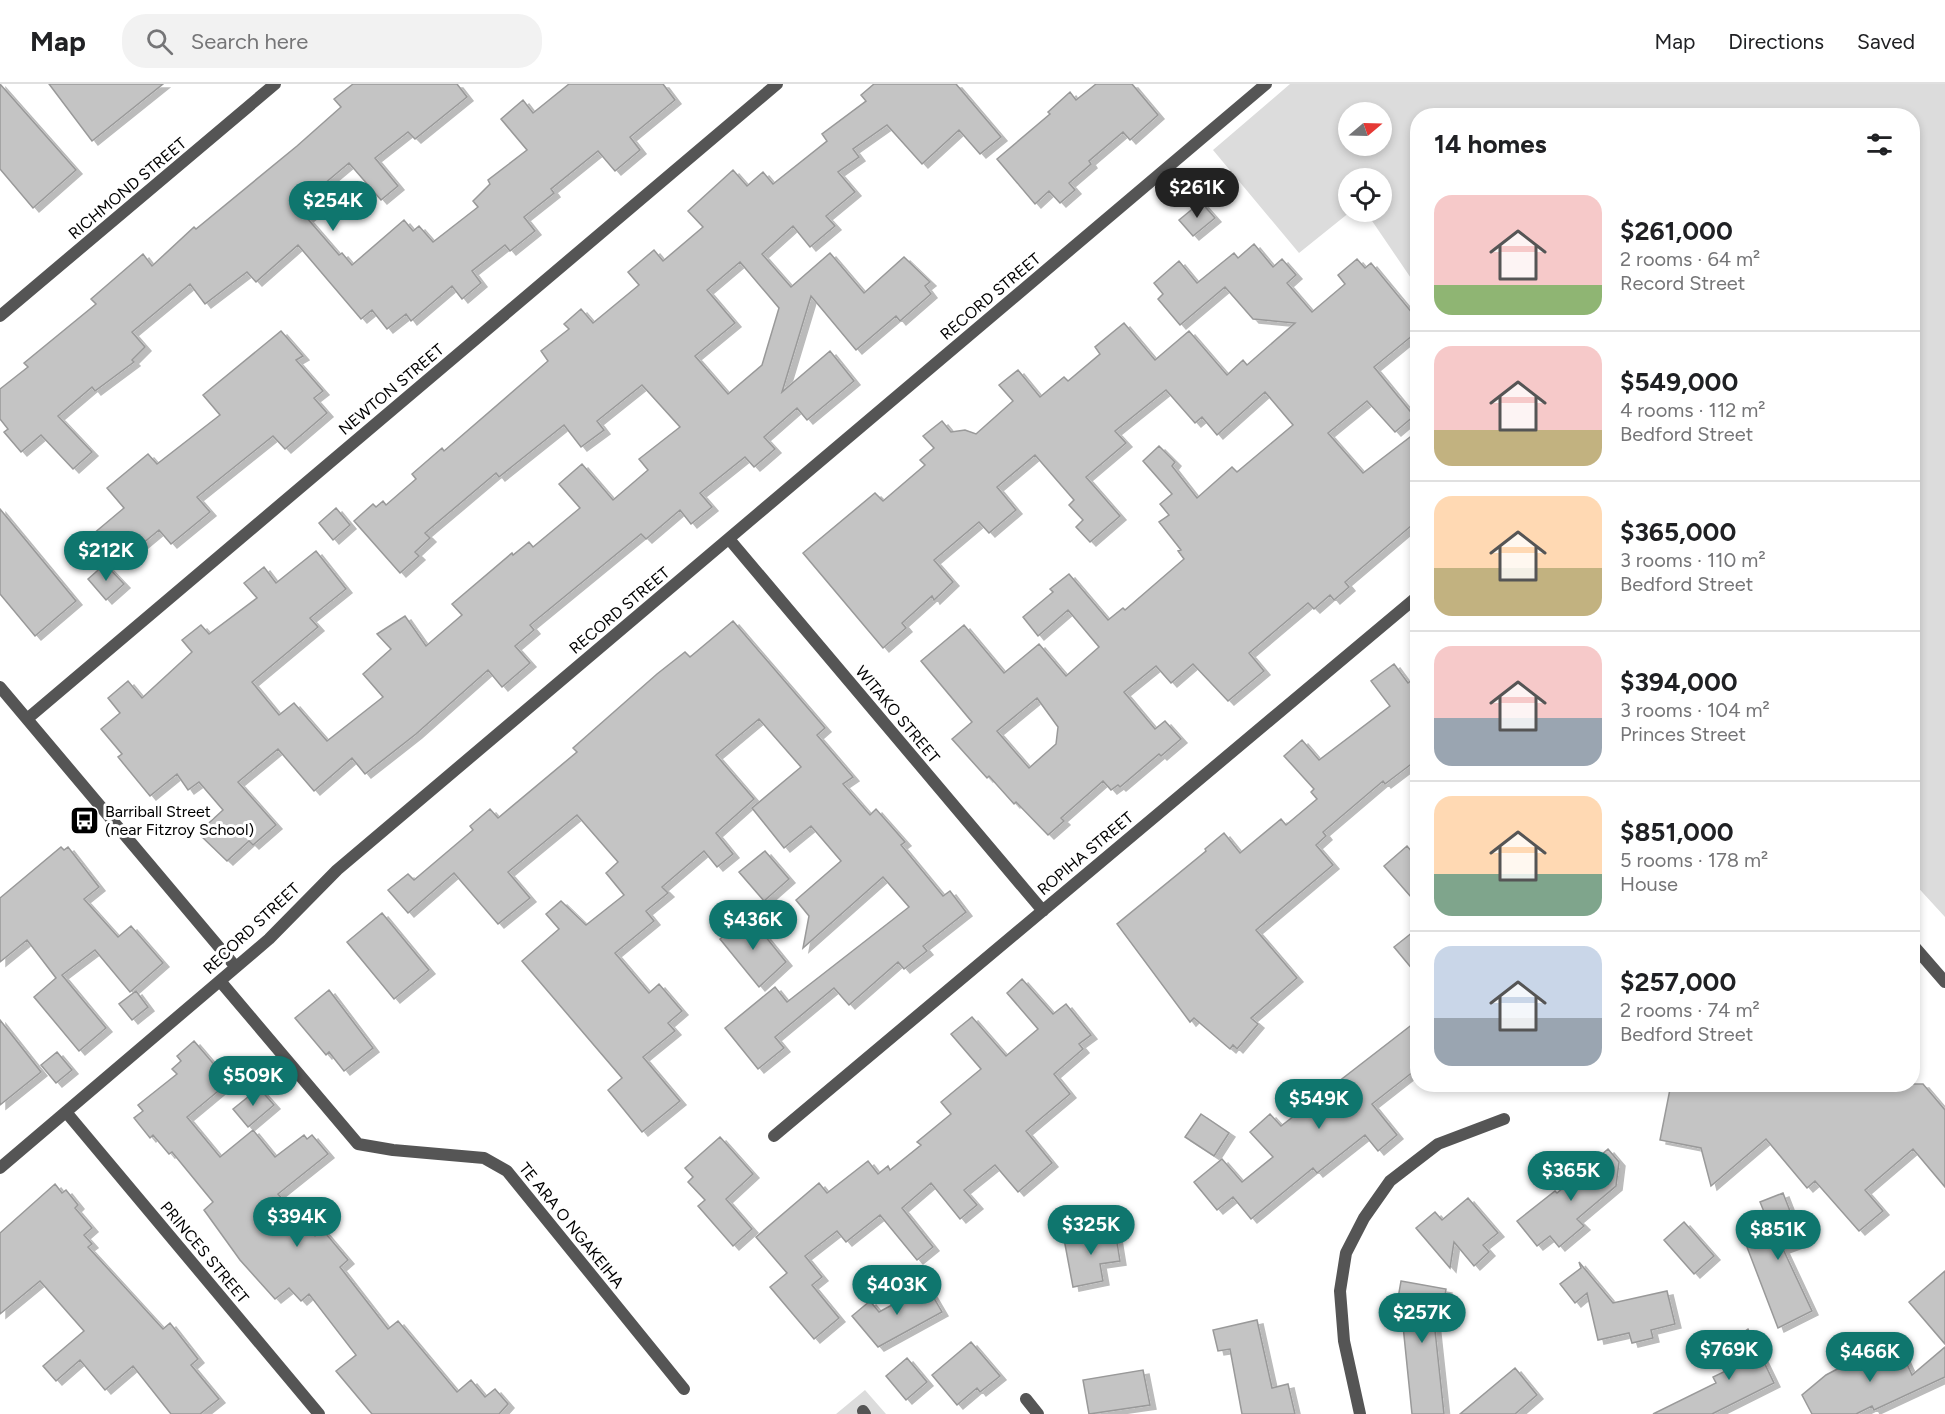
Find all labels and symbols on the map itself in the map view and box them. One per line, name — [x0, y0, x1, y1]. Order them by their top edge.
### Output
north arrow — [1338, 102, 1392, 156]
street label: RICHMOND STREET — [65, 134, 190, 243]
pin: $261K — [1155, 168, 1239, 219]
pin: $254K — [291, 181, 375, 232]
street label: RECORD STREET — [936, 249, 1044, 344]
street label: NEWTON STREET — [335, 340, 448, 439]
pin: $212K — [64, 531, 148, 582]
street label: RECORD STREET — [565, 563, 673, 658]
street label: WITAKO STREET — [852, 662, 944, 767]
place label: Barriball Street (near Fitzroy School) — [105, 802, 254, 839]
bus stop icon: Barriball Street (near Fitzroy School) — [68, 804, 100, 836]
street label: ROPIHA STREET — [1034, 808, 1137, 899]
street label: RECORD STREET — [199, 879, 304, 978]
pin: $436K — [711, 900, 795, 951]
pin: $509K — [211, 1056, 295, 1107]
pin: $549K — [1277, 1079, 1361, 1130]
pin: $365K — [1529, 1151, 1613, 1202]
street label: TE ARA O NGAKEIHA — [515, 1159, 628, 1292]
street label: PRINCES STREET — [156, 1197, 253, 1307]
pin: $394K — [255, 1197, 339, 1248]
pin: $325K — [1049, 1205, 1133, 1256]
pin: $851K — [1736, 1210, 1820, 1261]
pin: $403K — [855, 1265, 939, 1316]
pin: $257K — [1380, 1293, 1464, 1344]
pin: $769K — [1687, 1330, 1771, 1381]
pin: $466K — [1828, 1332, 1912, 1383]

